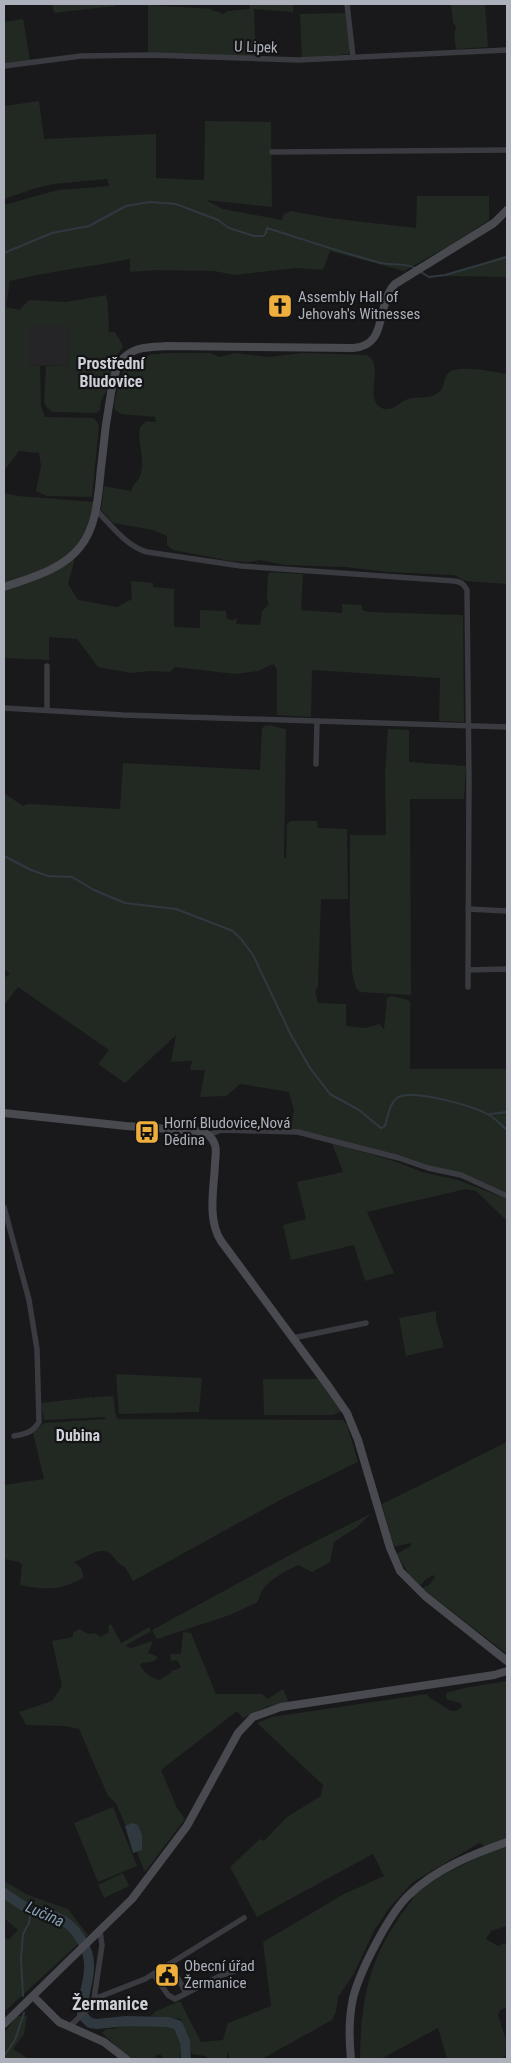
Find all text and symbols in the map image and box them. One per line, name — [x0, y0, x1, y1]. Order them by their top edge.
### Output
street label: U Lipek — [234, 37, 278, 57]
place label: Assembly Hall of Jehovah's Witnesses — [298, 288, 421, 323]
church icon: Assembly Hall of Jehovah's Witnesses — [267, 293, 293, 319]
district label: Prostřední Bludovice — [77, 354, 146, 391]
place label: Horní Bludovice,Nová Dědina — [164, 1114, 290, 1149]
bus stop icon: Horní Bludovice,Nová Dědina — [134, 1119, 160, 1145]
district label: Dubina — [56, 1426, 101, 1445]
water label: Lučina — [23, 1897, 67, 1931]
place label: Obecní úřad Žermanice — [184, 1957, 255, 1992]
public building icon: Obecní úřad Žermanice — [154, 1962, 180, 1988]
district label: Žermanice — [72, 1993, 148, 2014]

